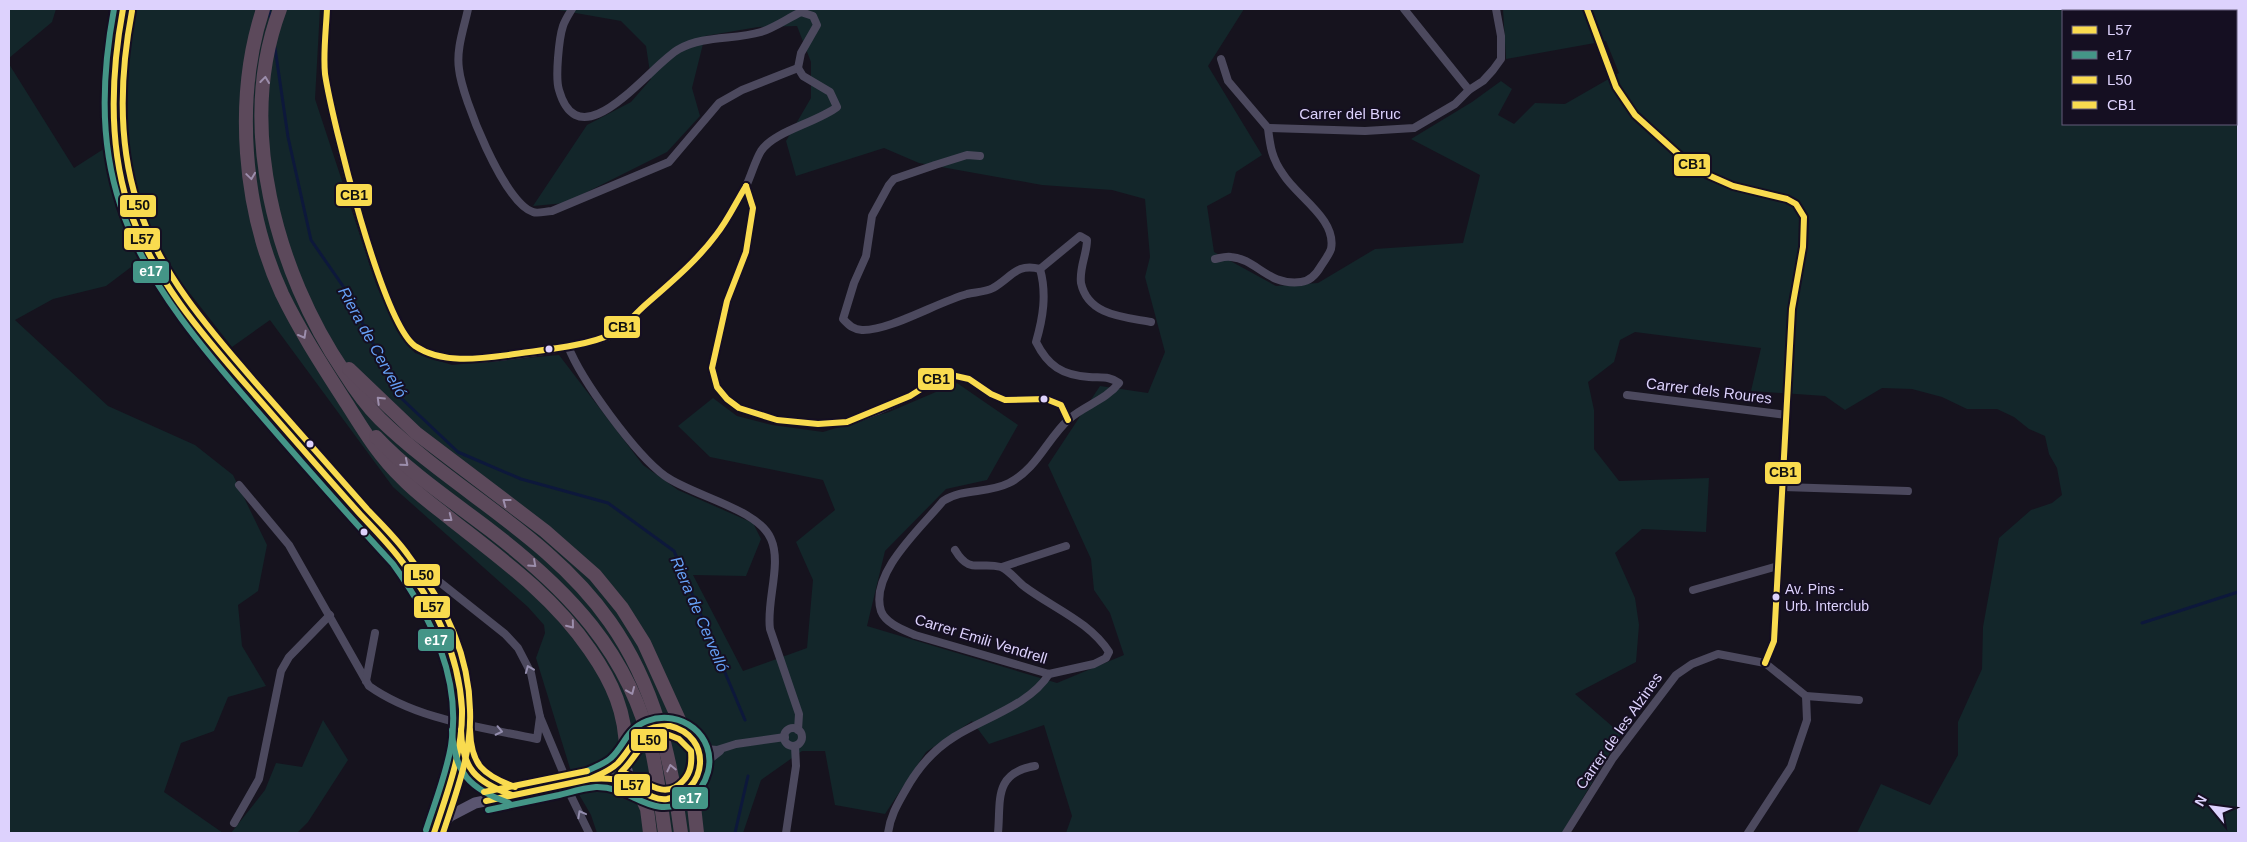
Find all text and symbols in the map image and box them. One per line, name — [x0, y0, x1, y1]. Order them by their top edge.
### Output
legend — [2062, 10, 2237, 125]
text: L57 — [2107, 21, 2132, 38]
text: e17 — [2107, 46, 2132, 63]
text: L50 — [2107, 71, 2132, 88]
one-way arrow — [259, 76, 270, 84]
text: CB1 — [2107, 96, 2136, 113]
street label: Carrer del Bruc — [1299, 105, 1401, 122]
line badge: CB1 — [1673, 153, 1711, 177]
text: CB1 — [1678, 156, 1706, 172]
one-way arrow — [245, 173, 256, 181]
line badge: CB1 — [335, 183, 373, 207]
text: CB1 — [340, 187, 368, 203]
line badge: L50 — [119, 194, 157, 218]
text: L50 — [126, 197, 150, 213]
line badge: L57 — [123, 227, 161, 251]
text: L57 — [130, 231, 154, 247]
line badge: e17 — [132, 260, 170, 284]
text: e17 — [139, 263, 163, 279]
water label: Riera de Cervelló — [335, 284, 410, 401]
line badge: CB1 — [603, 315, 641, 339]
text: CB1 — [608, 319, 636, 335]
one-way arrow — [297, 329, 307, 338]
unlabelled marker — [544, 344, 554, 354]
line badge: CB1 — [917, 367, 955, 391]
text: CB1 — [922, 371, 950, 387]
street label: Carrer dels Roures — [1645, 374, 1773, 407]
unlabelled marker — [1039, 394, 1049, 404]
one-way arrow — [377, 397, 386, 406]
unlabelled marker — [305, 439, 315, 449]
one-way arrow — [399, 458, 408, 466]
line badge: CB1 — [1764, 461, 1802, 485]
text: CB1 — [1769, 464, 1797, 480]
one-way arrow — [503, 499, 512, 507]
one-way arrow — [443, 512, 452, 520]
unlabelled marker — [359, 527, 369, 537]
water label: Riera de Cervelló — [668, 554, 732, 675]
one-way arrow — [527, 558, 536, 567]
line badge: L50 — [403, 563, 441, 587]
text: L50 — [410, 567, 434, 583]
place label: Av. Pins - Urb. Interclub — [1785, 581, 1869, 614]
marker: Av. Pins - Urb. Interclub — [1771, 592, 1781, 602]
line badge: L57 — [413, 595, 451, 619]
text: L57 — [420, 599, 444, 615]
street label: Carrer Emili Vendrell — [913, 610, 1049, 667]
one-way arrow — [565, 619, 573, 628]
line badge: e17 — [417, 628, 455, 652]
text: e17 — [424, 632, 448, 648]
one-way arrow — [525, 665, 536, 674]
street label: Carrer de les Alzines — [1572, 669, 1665, 792]
one-way arrow — [625, 686, 636, 695]
one-way arrow — [494, 726, 503, 736]
line badge: L50 — [630, 728, 668, 752]
text: L50 — [637, 732, 661, 748]
one-way arrow — [667, 763, 677, 772]
line badge: L57 — [613, 773, 651, 797]
text: L57 — [620, 777, 644, 793]
north arrow — [2187, 782, 2237, 832]
line badge: e17 — [671, 786, 709, 810]
text: e17 — [678, 790, 702, 806]
text: N — [2191, 792, 2210, 809]
one-way arrow — [577, 811, 587, 820]

